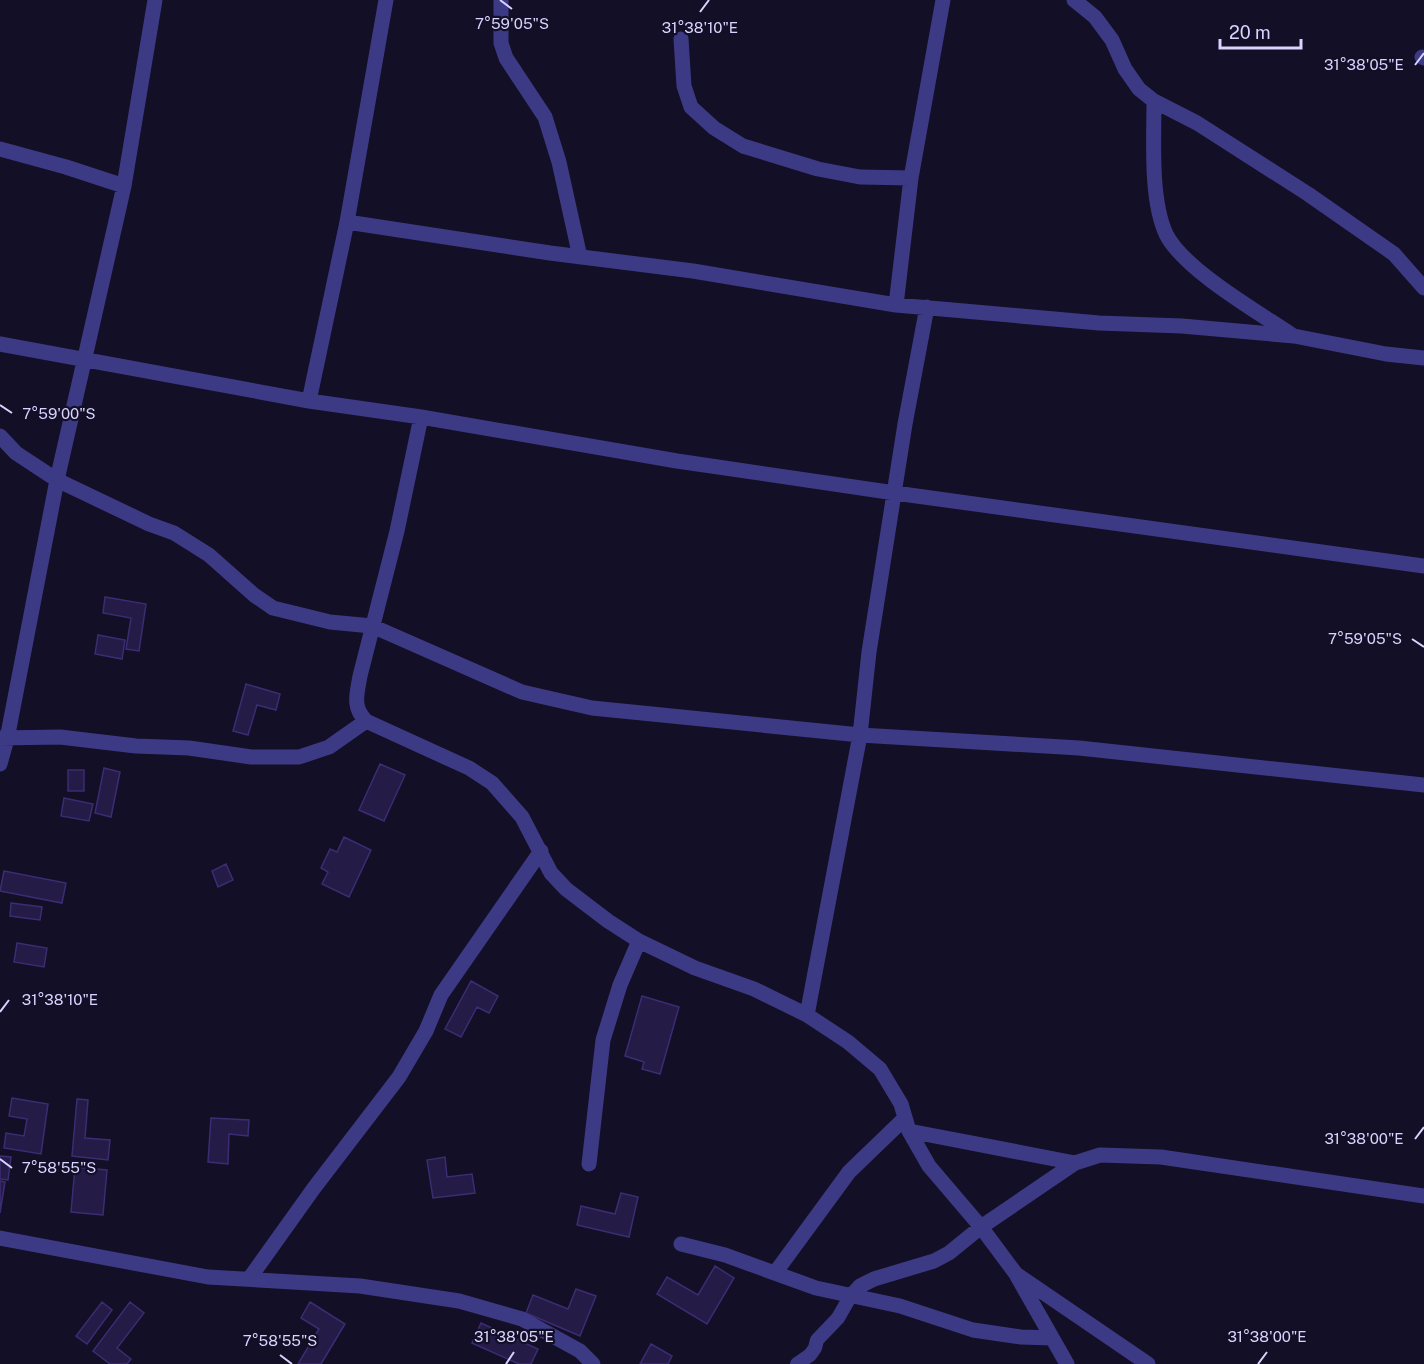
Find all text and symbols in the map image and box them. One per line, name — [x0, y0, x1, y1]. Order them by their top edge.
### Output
scale bar — [1220, 12, 1301, 50]
text: 7°59'05"S — [475, 15, 549, 32]
text: 31°38'10"E — [662, 19, 738, 36]
text: 20 m — [1229, 22, 1271, 43]
text: 31°38'05"E — [1324, 56, 1404, 73]
text: 7°59'00"S — [22, 405, 96, 422]
text: 7°59'05"S — [1328, 630, 1402, 647]
text: 31°38'10"E — [22, 991, 98, 1008]
text: 31°38'00"E — [1324, 1130, 1404, 1147]
text: 7°58'55"S — [22, 1159, 96, 1176]
text: 31°38'05"E — [474, 1328, 554, 1345]
text: 31°38'00"E — [1227, 1328, 1307, 1345]
text: 7°58'55"S — [243, 1332, 317, 1349]

